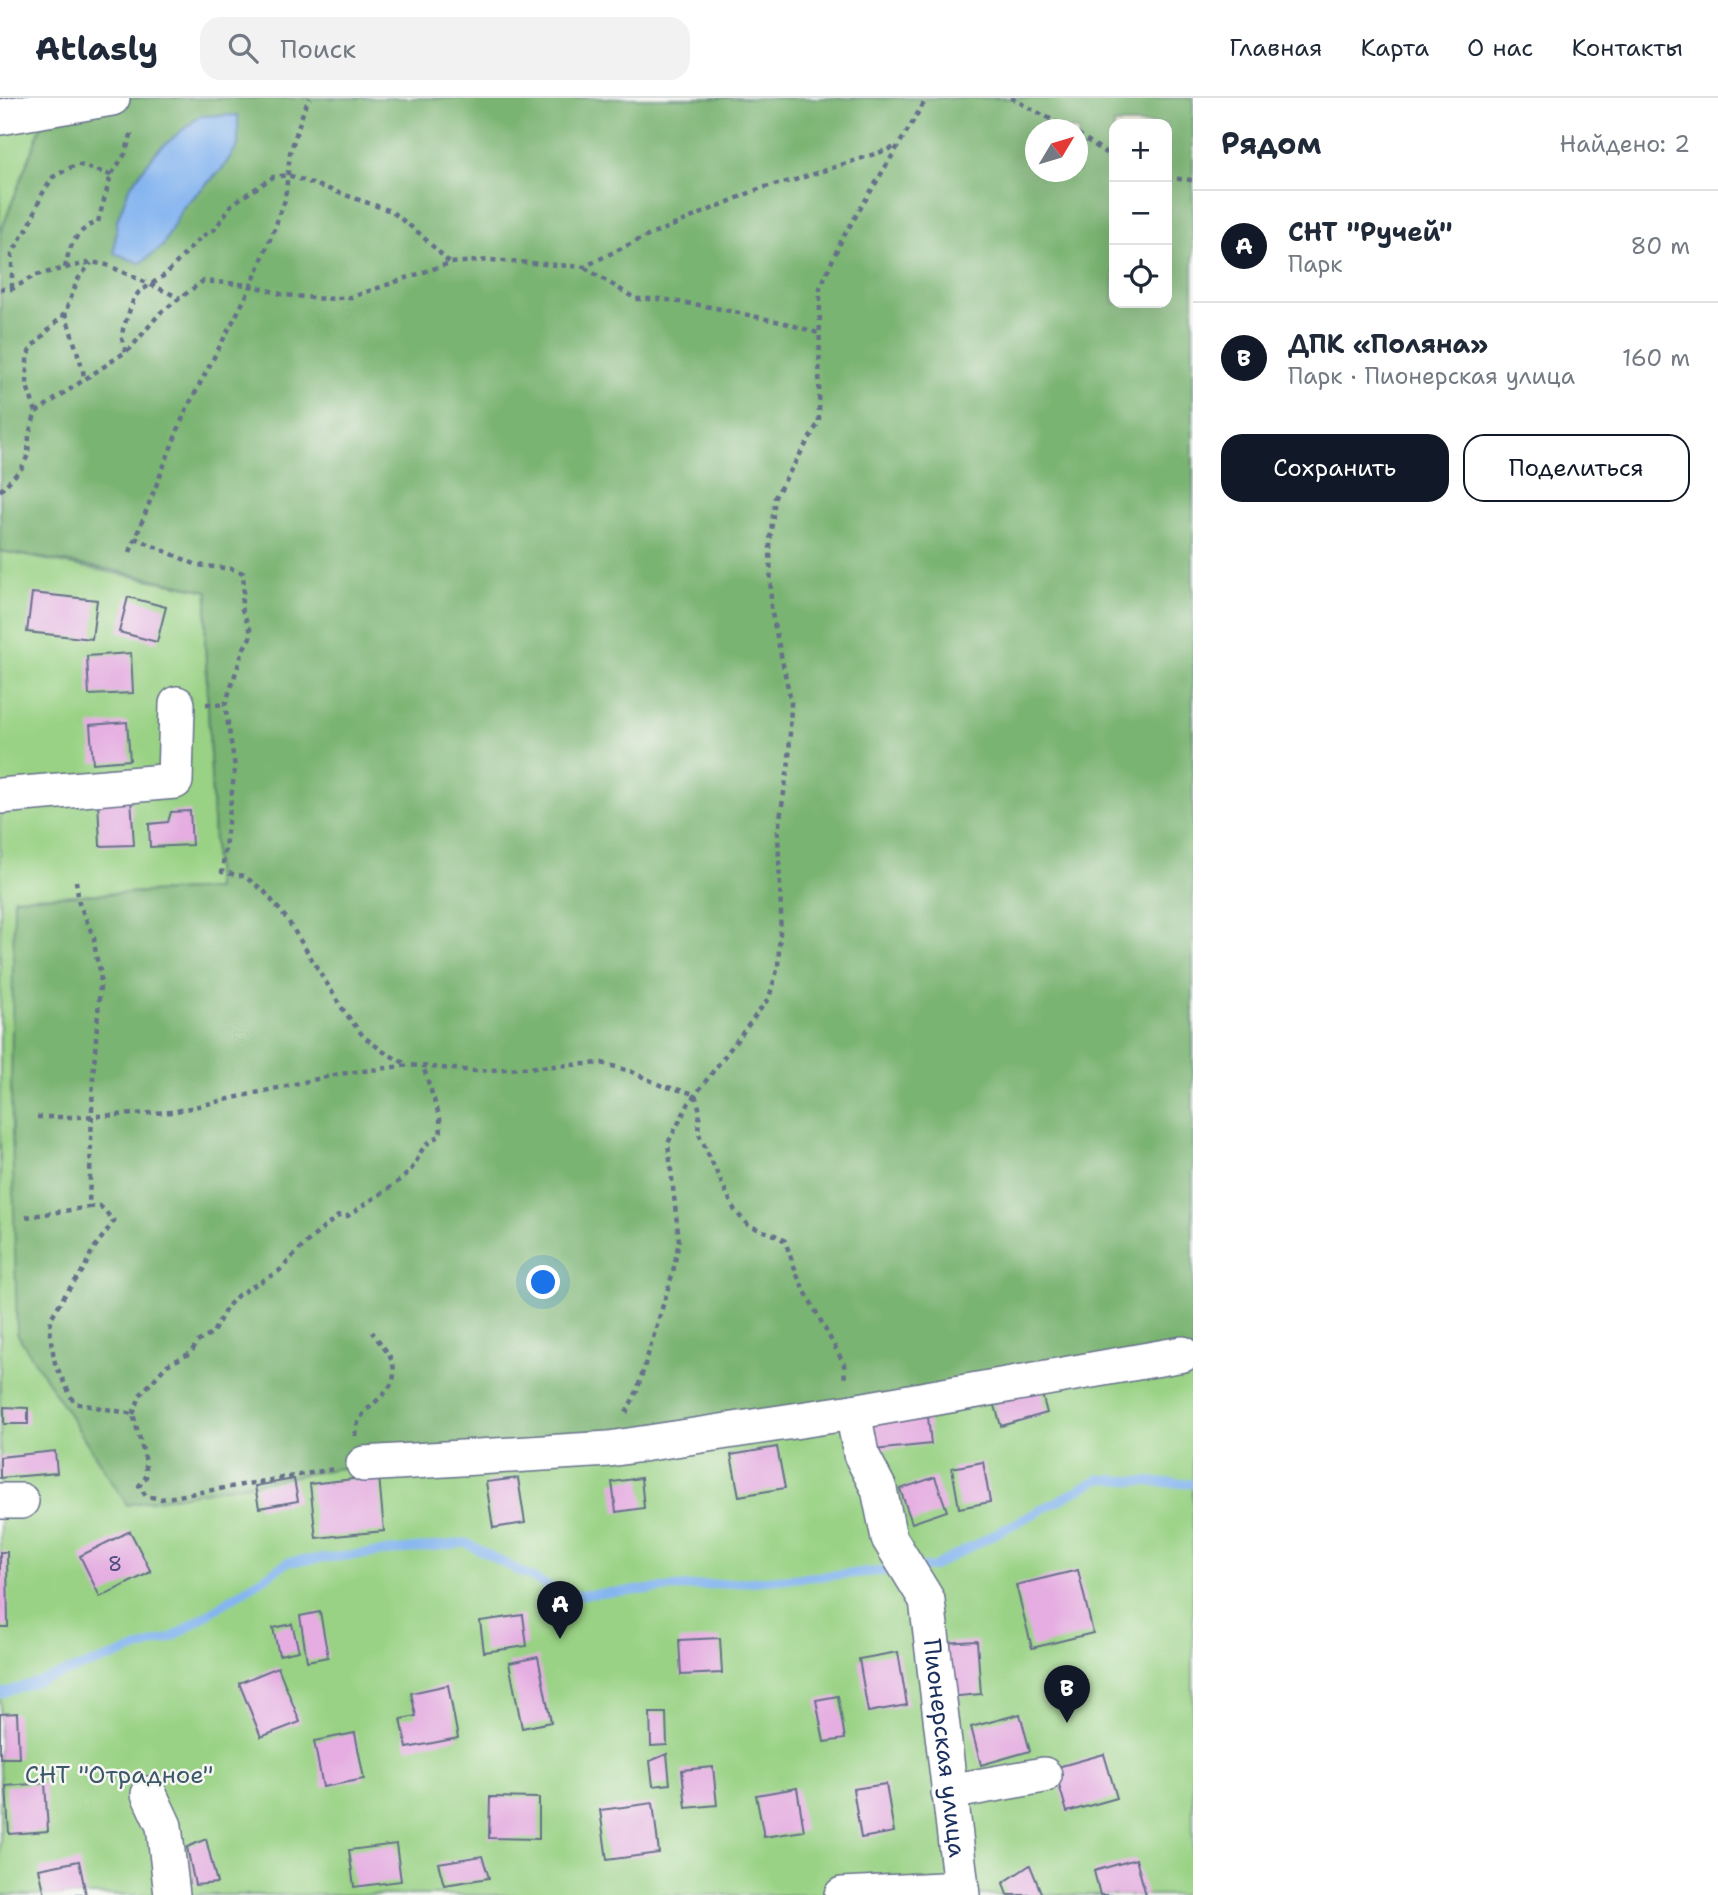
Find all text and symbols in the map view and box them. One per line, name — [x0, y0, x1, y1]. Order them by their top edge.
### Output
search box — [200, 17, 690, 80]
text: Atlasly — [35, 26, 158, 71]
icon: search — [224, 29, 262, 67]
text: Поиск — [280, 31, 356, 66]
text: Главная — [1229, 32, 1322, 64]
text: Карта — [1360, 32, 1429, 64]
text: О нас — [1467, 32, 1533, 64]
text: Контакты — [1571, 32, 1683, 64]
north arrow — [1025, 119, 1088, 182]
map controls — [1109, 119, 1172, 308]
button: + — [1109, 119, 1172, 182]
text: Рядом — [1221, 123, 1321, 164]
text: Найдено: 2 — [1560, 129, 1690, 159]
button: − — [1109, 182, 1172, 245]
text: СНТ "Ручей" — [1288, 214, 1453, 249]
text: A — [1235, 231, 1253, 261]
text: 80 m — [1631, 231, 1690, 261]
button: locate — [1109, 245, 1172, 308]
text: Парк — [1288, 249, 1343, 279]
text: ДПК «Поляна» — [1288, 326, 1488, 361]
text: B — [1237, 343, 1251, 373]
text: 160 m — [1622, 343, 1690, 373]
text: Парк · Пионерская улица — [1288, 361, 1575, 391]
button: Сохранить — [1221, 434, 1449, 502]
button: Поделиться — [1463, 434, 1690, 502]
your location — [526, 1265, 560, 1299]
house number: 8 — [108, 1550, 122, 1578]
pin: A — [537, 1581, 583, 1639]
street label: Пионерская улица — [916, 1637, 973, 1859]
pin: B — [1044, 1665, 1090, 1723]
park label: СНТ "Отрадное" — [25, 1759, 213, 1791]

